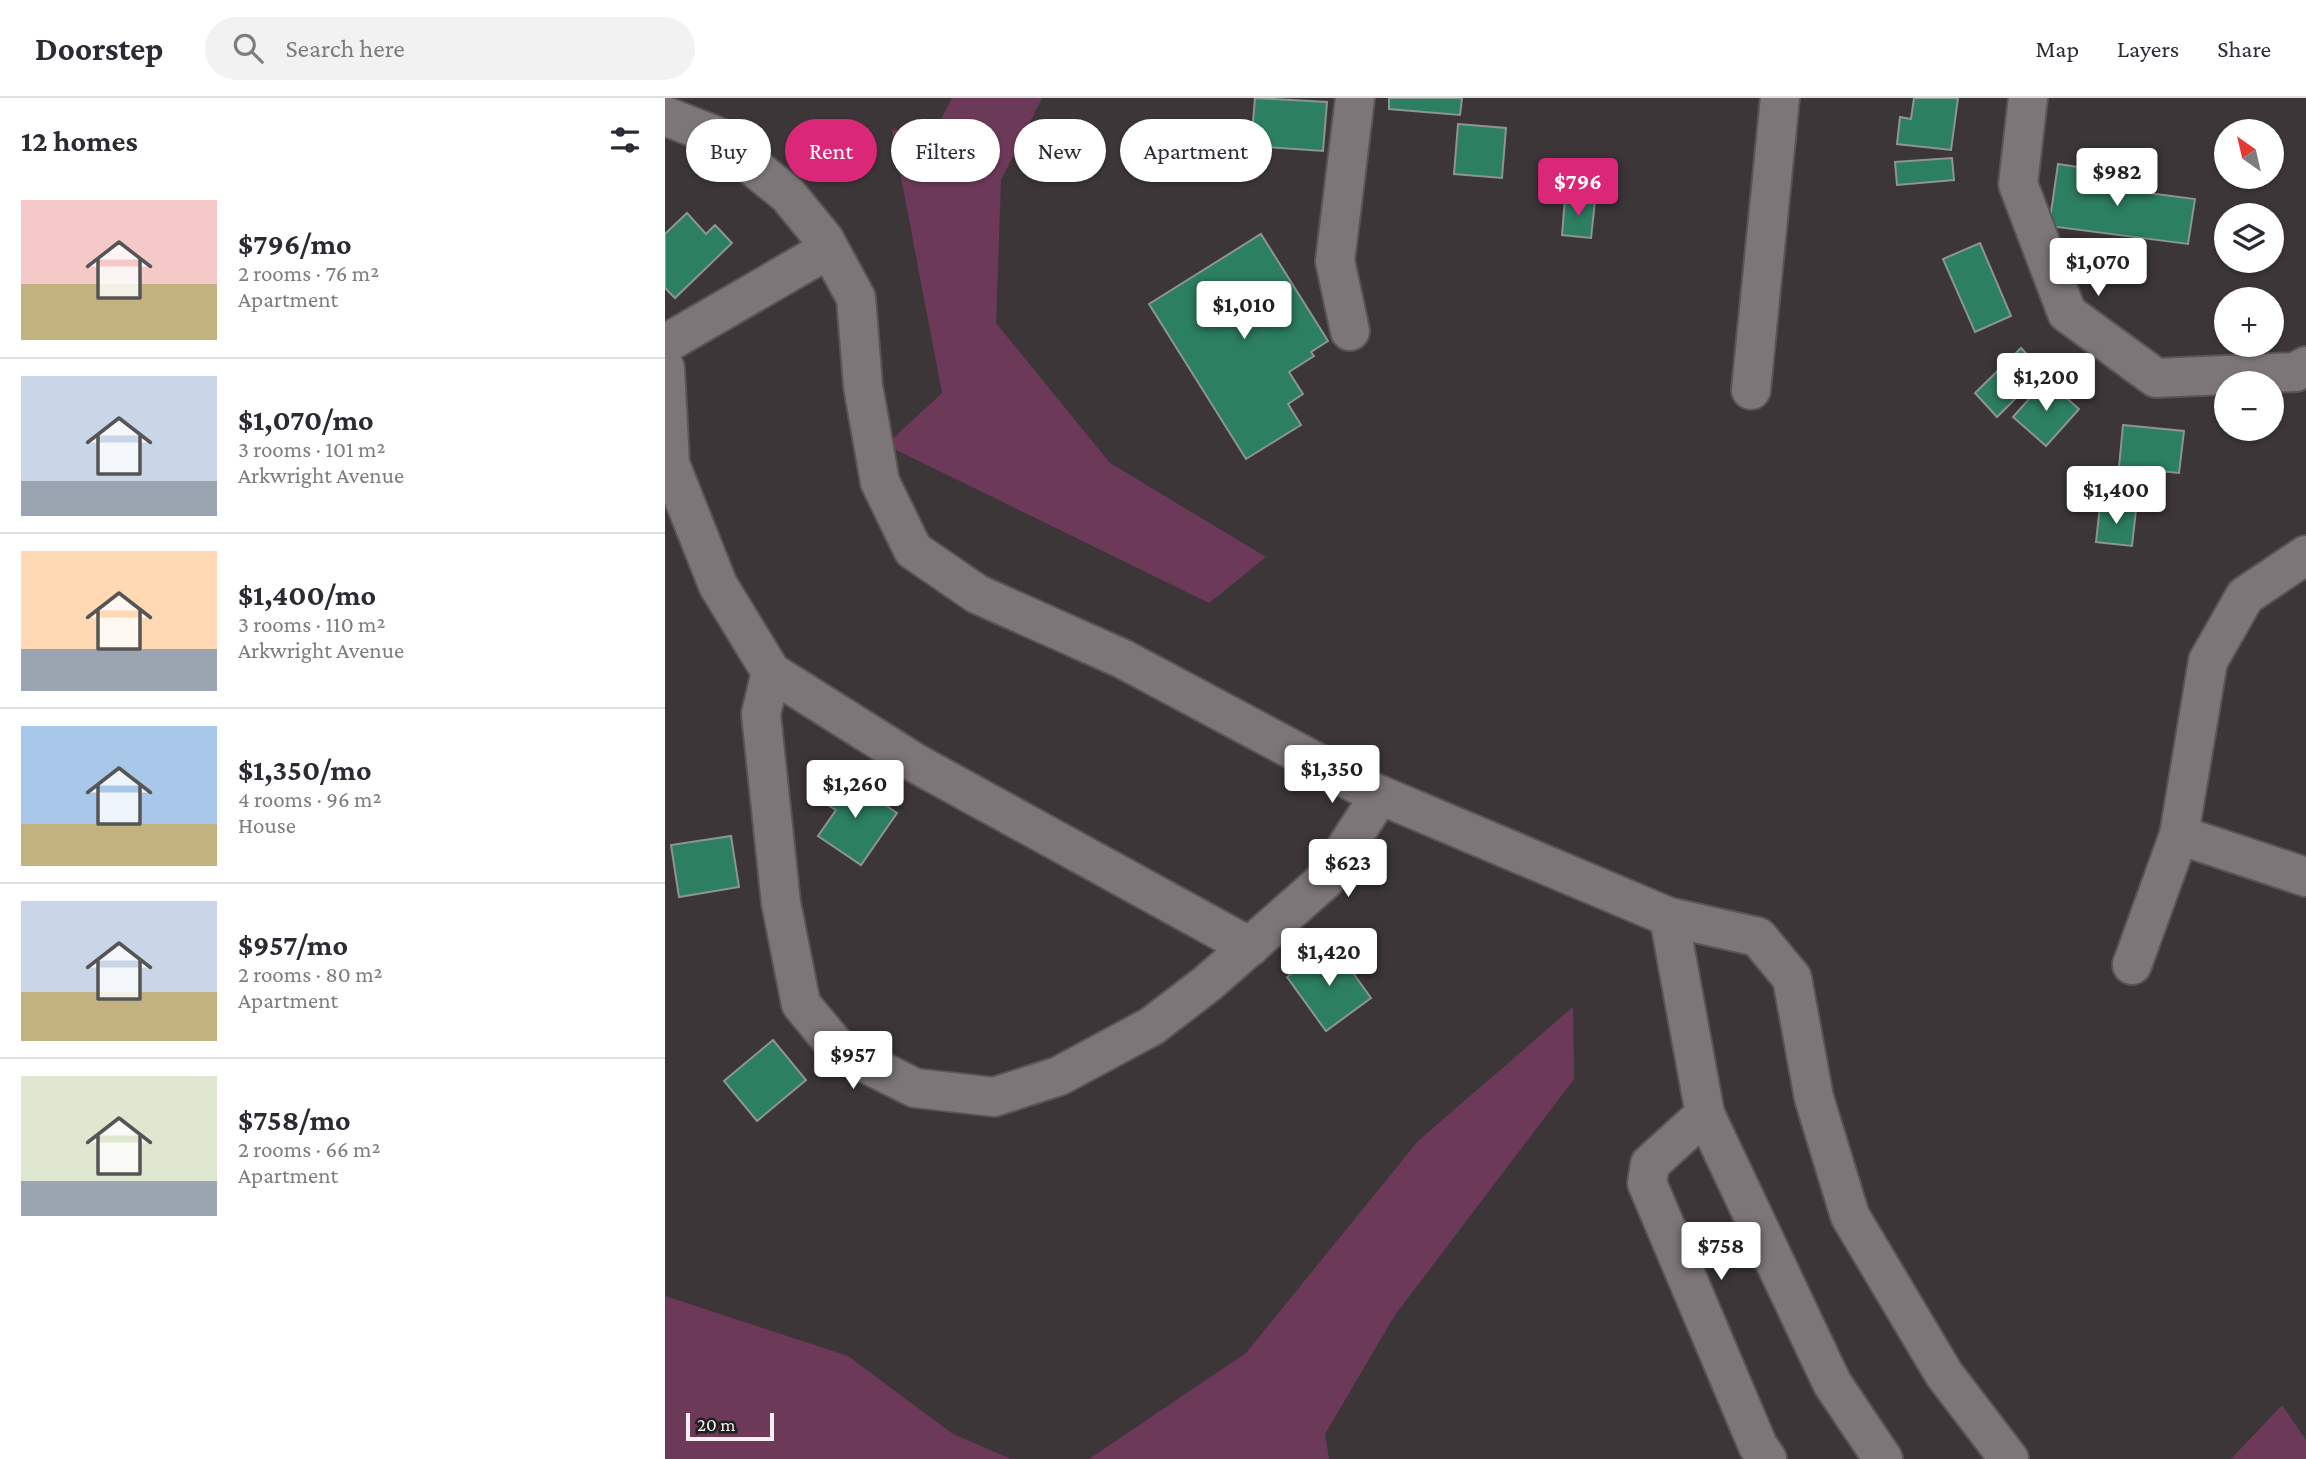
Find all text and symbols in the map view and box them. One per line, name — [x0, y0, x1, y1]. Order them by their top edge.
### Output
search box — [205, 17, 695, 80]
icon: search — [229, 29, 267, 67]
text: Doorstep — [35, 30, 163, 67]
text: Search here — [285, 34, 405, 63]
text: Map — [2035, 35, 2079, 62]
text: Layers — [2117, 35, 2179, 62]
text: Share — [2217, 35, 2271, 62]
chip: Buy — [686, 119, 771, 182]
chip: Rent — [785, 119, 877, 182]
chip: Filters — [891, 119, 1000, 182]
chip: New — [1014, 119, 1106, 182]
chip: Apartment — [1120, 119, 1272, 182]
north arrow — [2214, 119, 2284, 189]
map controls — [2214, 119, 2284, 441]
icon: filters — [606, 121, 644, 159]
text: 12 homes — [21, 124, 138, 157]
pin: $982 — [2076, 148, 2158, 208]
pin: $796 — [1537, 158, 1619, 218]
text: $982 — [2092, 158, 2142, 184]
text: $796 — [1554, 168, 1602, 194]
button: layers — [2214, 203, 2284, 273]
text: $796/mo — [238, 227, 352, 260]
icon: home — [77, 228, 161, 312]
pin: $1,070 — [2041, 238, 2155, 298]
text: $1,070 — [2066, 248, 2130, 274]
text: 2 rooms · 76 m² — [238, 260, 379, 286]
pin: $1,010 — [1187, 282, 1301, 341]
text: Apartment — [238, 286, 338, 312]
button: + — [2214, 287, 2284, 357]
text: $1,010 — [1213, 291, 1275, 317]
pin: $1,200 — [1989, 354, 2103, 413]
text: $1,200 — [2013, 363, 2079, 389]
button: − — [2214, 371, 2284, 441]
text: $1,070/mo — [238, 403, 374, 436]
icon: home — [77, 404, 161, 488]
text: 3 rooms · 101 m² — [238, 436, 385, 462]
text: Arkwright Avenue — [238, 462, 404, 488]
pin: $1,400 — [2059, 466, 2173, 526]
text: $1,400 — [2083, 476, 2149, 502]
text: $1,400/mo — [238, 578, 376, 611]
icon: home — [77, 579, 161, 663]
text: 3 rooms · 110 m² — [238, 611, 385, 637]
text: Arkwright Avenue — [238, 637, 404, 663]
pin: $1,350 — [1275, 746, 1389, 805]
text: $1,350/mo — [238, 753, 372, 786]
icon: home — [77, 754, 161, 838]
text: $1,350 — [1301, 755, 1363, 781]
pin: $1,260 — [798, 760, 912, 820]
text: $1,260 — [823, 770, 887, 796]
text: 4 rooms · 96 m² — [238, 786, 381, 812]
text: House — [238, 812, 296, 838]
pin: $623 — [1307, 840, 1389, 899]
text: $623 — [1325, 849, 1371, 875]
text: $957/mo — [238, 928, 348, 961]
pin: $1,420 — [1272, 928, 1386, 988]
icon: home — [77, 929, 161, 1013]
text: $1,420 — [1297, 938, 1361, 964]
text: 2 rooms · 80 m² — [238, 961, 383, 987]
text: Apartment — [238, 987, 338, 1013]
pin: $957 — [812, 1032, 894, 1091]
text: $957 — [830, 1041, 876, 1067]
text: $758/mo — [238, 1103, 351, 1136]
icon: home — [77, 1104, 161, 1188]
text: 2 rooms · 66 m² — [238, 1136, 381, 1162]
text: Apartment — [238, 1162, 338, 1188]
pin: $758 — [1680, 1222, 1762, 1282]
text: $758 — [1698, 1232, 1744, 1258]
scale bar — [686, 1410, 773, 1442]
text: 20 m — [697, 1414, 736, 1435]

